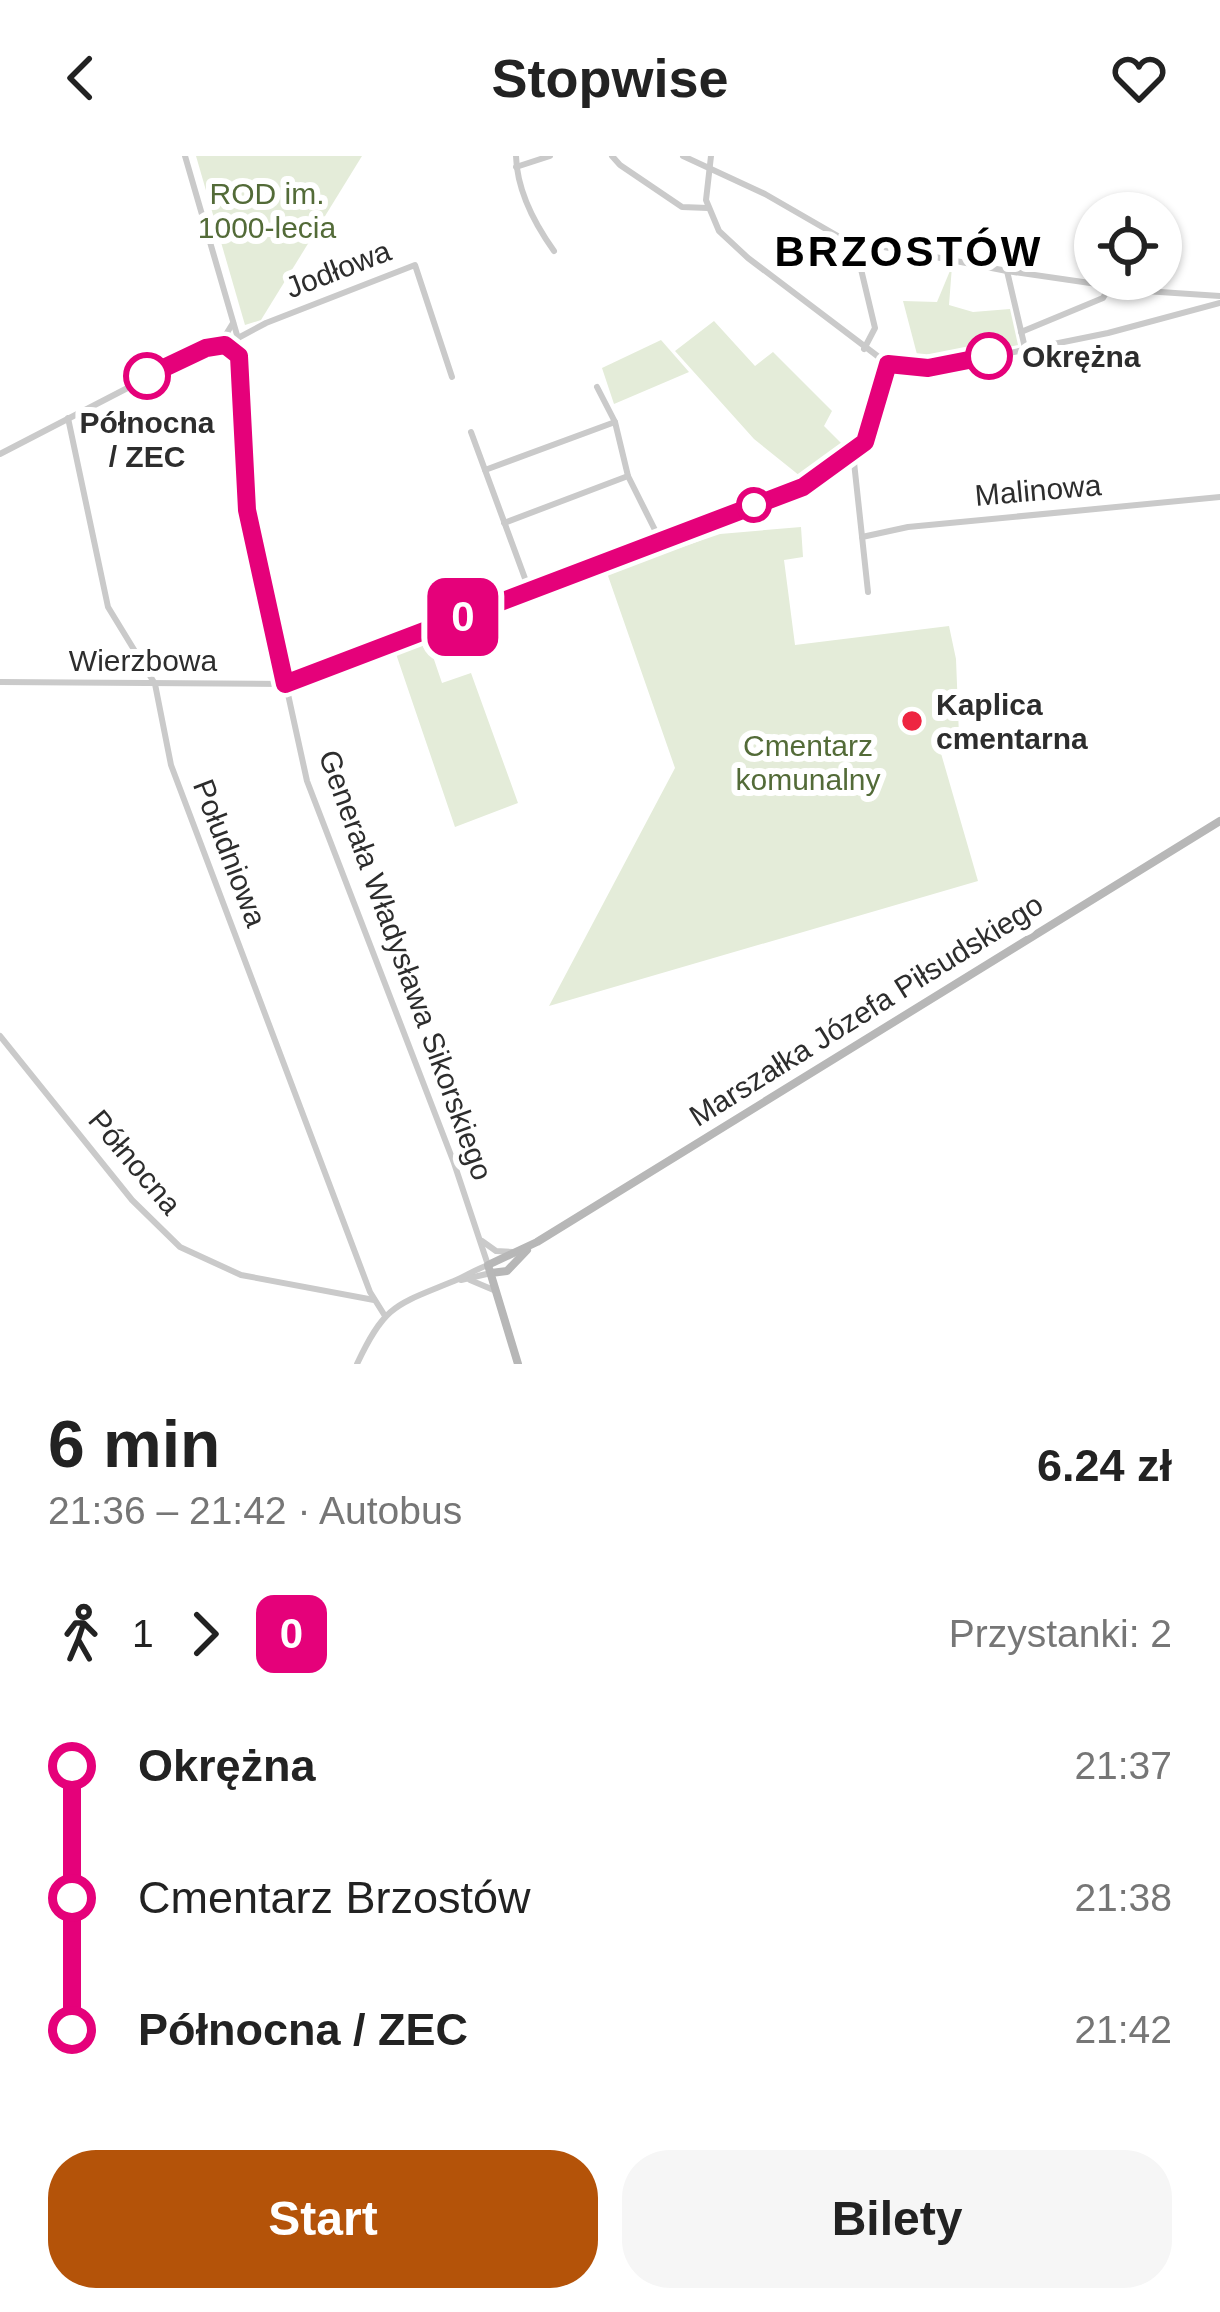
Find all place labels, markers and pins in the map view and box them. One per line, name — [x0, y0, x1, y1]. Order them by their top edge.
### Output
marker: Okrężna — [967, 334, 1011, 378]
place label: Okrężna — [1022, 340, 1141, 373]
marker: Północna / ZEC — [125, 354, 169, 398]
place label: Północna / ZEC — [79, 406, 215, 473]
unlabelled marker — [738, 489, 770, 521]
place label: Kaplica cmentarna — [936, 688, 1088, 755]
marker: Kaplica cmentarna — [899, 708, 925, 734]

